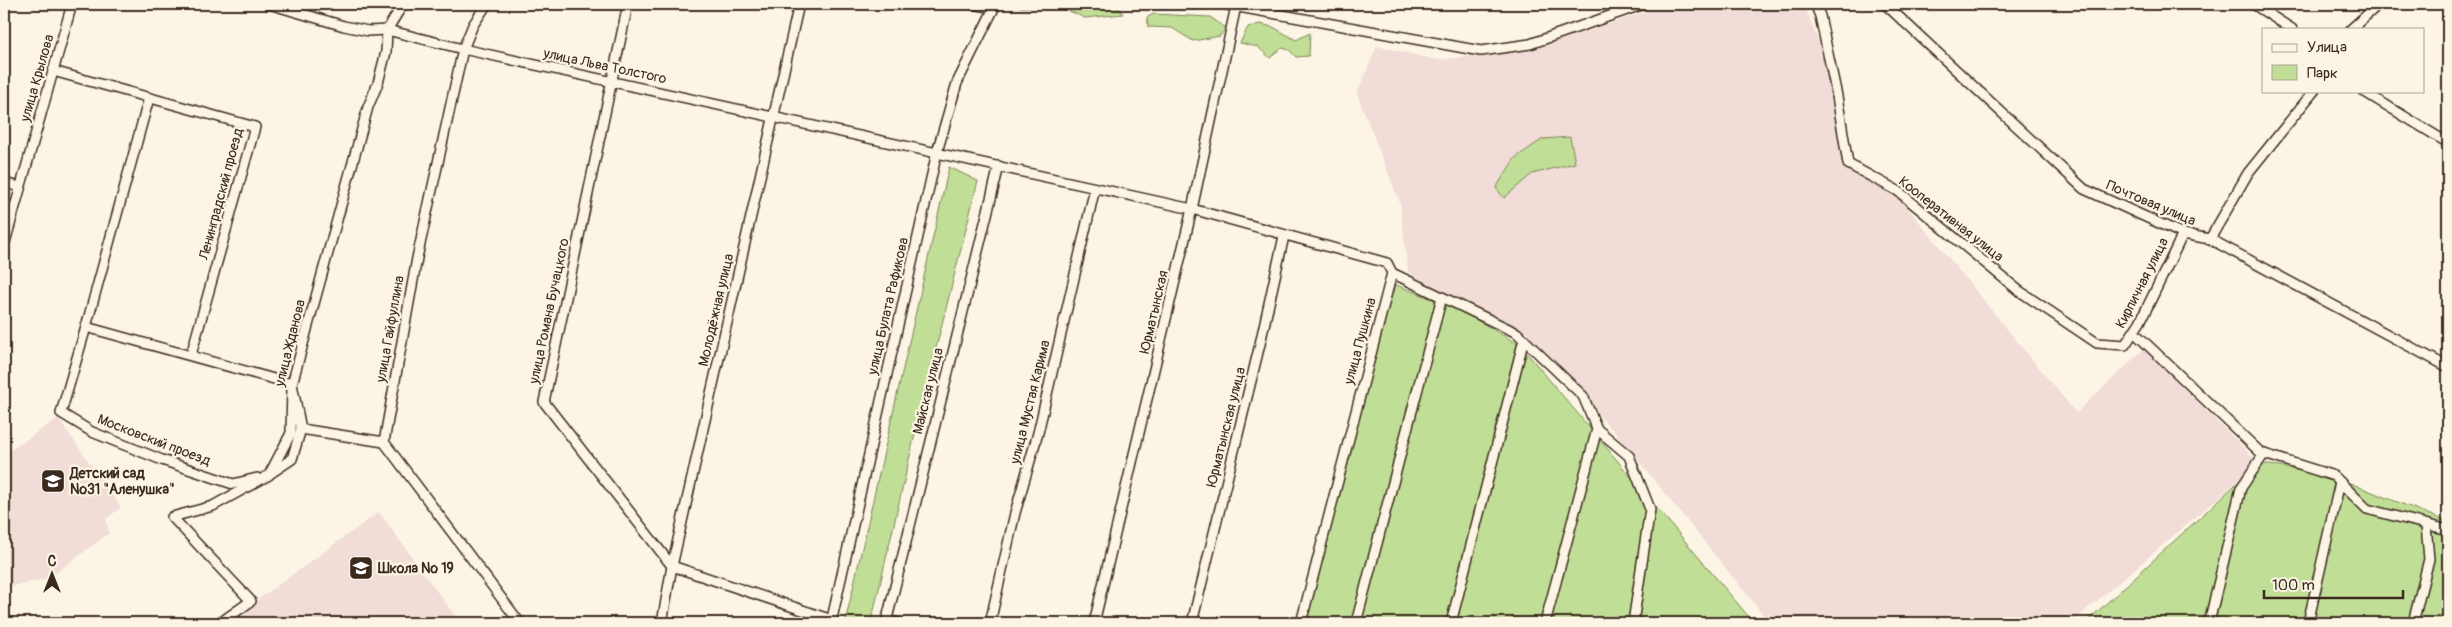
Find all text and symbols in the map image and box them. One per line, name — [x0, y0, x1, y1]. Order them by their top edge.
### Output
legend — [2262, 28, 2424, 92]
street label: улица Крылова — [16, 32, 58, 124]
text: Улица — [2307, 38, 2347, 57]
street label: улица Льва Толстого — [541, 44, 669, 87]
text: Парк — [2307, 64, 2338, 83]
street label: Ленинградский проезд — [195, 126, 247, 263]
street label: Кооперативная улица — [1895, 173, 2007, 265]
street label: Почтовая улица — [2104, 177, 2198, 229]
street label: Кирпичная улица — [2112, 235, 2172, 331]
street label: улица Романа Бучацкого — [525, 236, 573, 386]
street label: улица Булата Рафикова — [864, 236, 912, 377]
street label: Молодёжная улица — [695, 252, 737, 368]
street label: Юрматынская — [1136, 269, 1172, 355]
street label: улица Гайфуллина — [372, 274, 408, 385]
street label: улица Пушкина — [1340, 296, 1380, 387]
street label: улица Жданова — [271, 298, 309, 389]
street label: улица Мустая Карима — [1006, 338, 1054, 467]
street label: Майская улица — [909, 346, 947, 436]
street label: Юрматынская улица — [1203, 365, 1249, 489]
street label: Московский проезд — [95, 411, 214, 470]
place label: Детский сад №31 "Аленушка" — [69, 465, 175, 498]
school or university icon: Детский сад №31 "Аленушка" — [40, 468, 66, 494]
north arrow — [28, 550, 78, 600]
text: С — [48, 553, 57, 570]
school or university icon: Школа № 19 — [348, 555, 374, 581]
place label: Школа № 19 — [377, 560, 454, 577]
scale bar — [2264, 567, 2403, 599]
text: 100 m — [2272, 576, 2315, 595]

